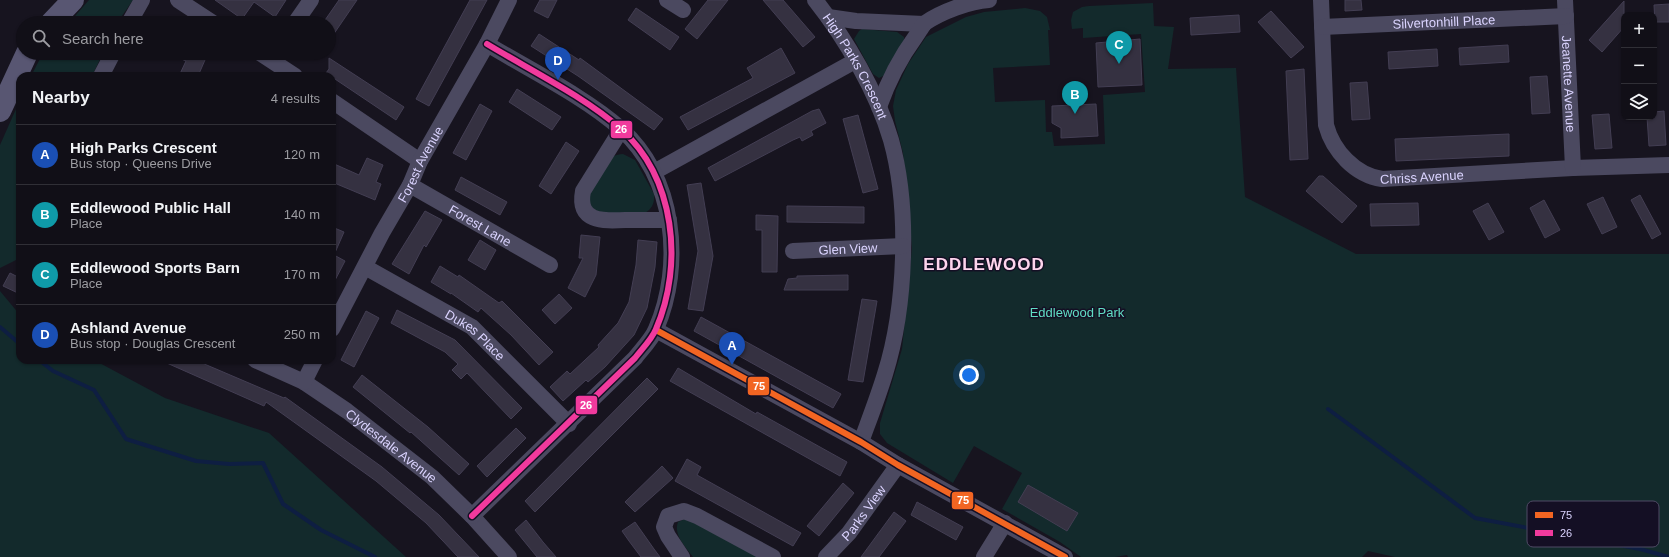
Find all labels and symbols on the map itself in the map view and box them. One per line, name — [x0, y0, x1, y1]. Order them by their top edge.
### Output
street label: High Parks Crescent — [820, 10, 891, 122]
street label: Silvertonhill Place — [1392, 12, 1496, 31]
pin: C — [1106, 31, 1132, 64]
street label: Jeanette Avenue — [1559, 35, 1579, 133]
pin: D — [545, 47, 571, 80]
pin: B — [1062, 81, 1088, 114]
line badge: 26 — [610, 120, 633, 139]
street label: Forest Avenue — [394, 123, 446, 205]
text: 26 — [615, 123, 627, 135]
street label: Chriss Avenue — [1380, 167, 1464, 187]
street label: Forest Lane — [446, 201, 514, 249]
street label: Glen View — [818, 240, 878, 257]
district label: EDDLEWOOD — [923, 255, 1045, 274]
park label: Eddlewood Park — [1030, 305, 1125, 320]
street label: Dukes Place — [443, 306, 508, 363]
pin: A — [719, 332, 745, 365]
your location — [959, 365, 979, 385]
line badge: 75 — [747, 376, 770, 396]
text: 75 — [753, 380, 765, 392]
line badge: 26 — [575, 395, 598, 415]
text: 26 — [580, 399, 592, 411]
street label: Clydesdale Avenue — [343, 406, 440, 485]
street label: Parks View — [838, 482, 889, 544]
line badge: 75 — [951, 491, 974, 510]
text: 75 — [957, 494, 969, 506]
legend — [1527, 501, 1659, 547]
text: 75 — [1560, 509, 1572, 521]
text: 26 — [1560, 527, 1572, 539]

